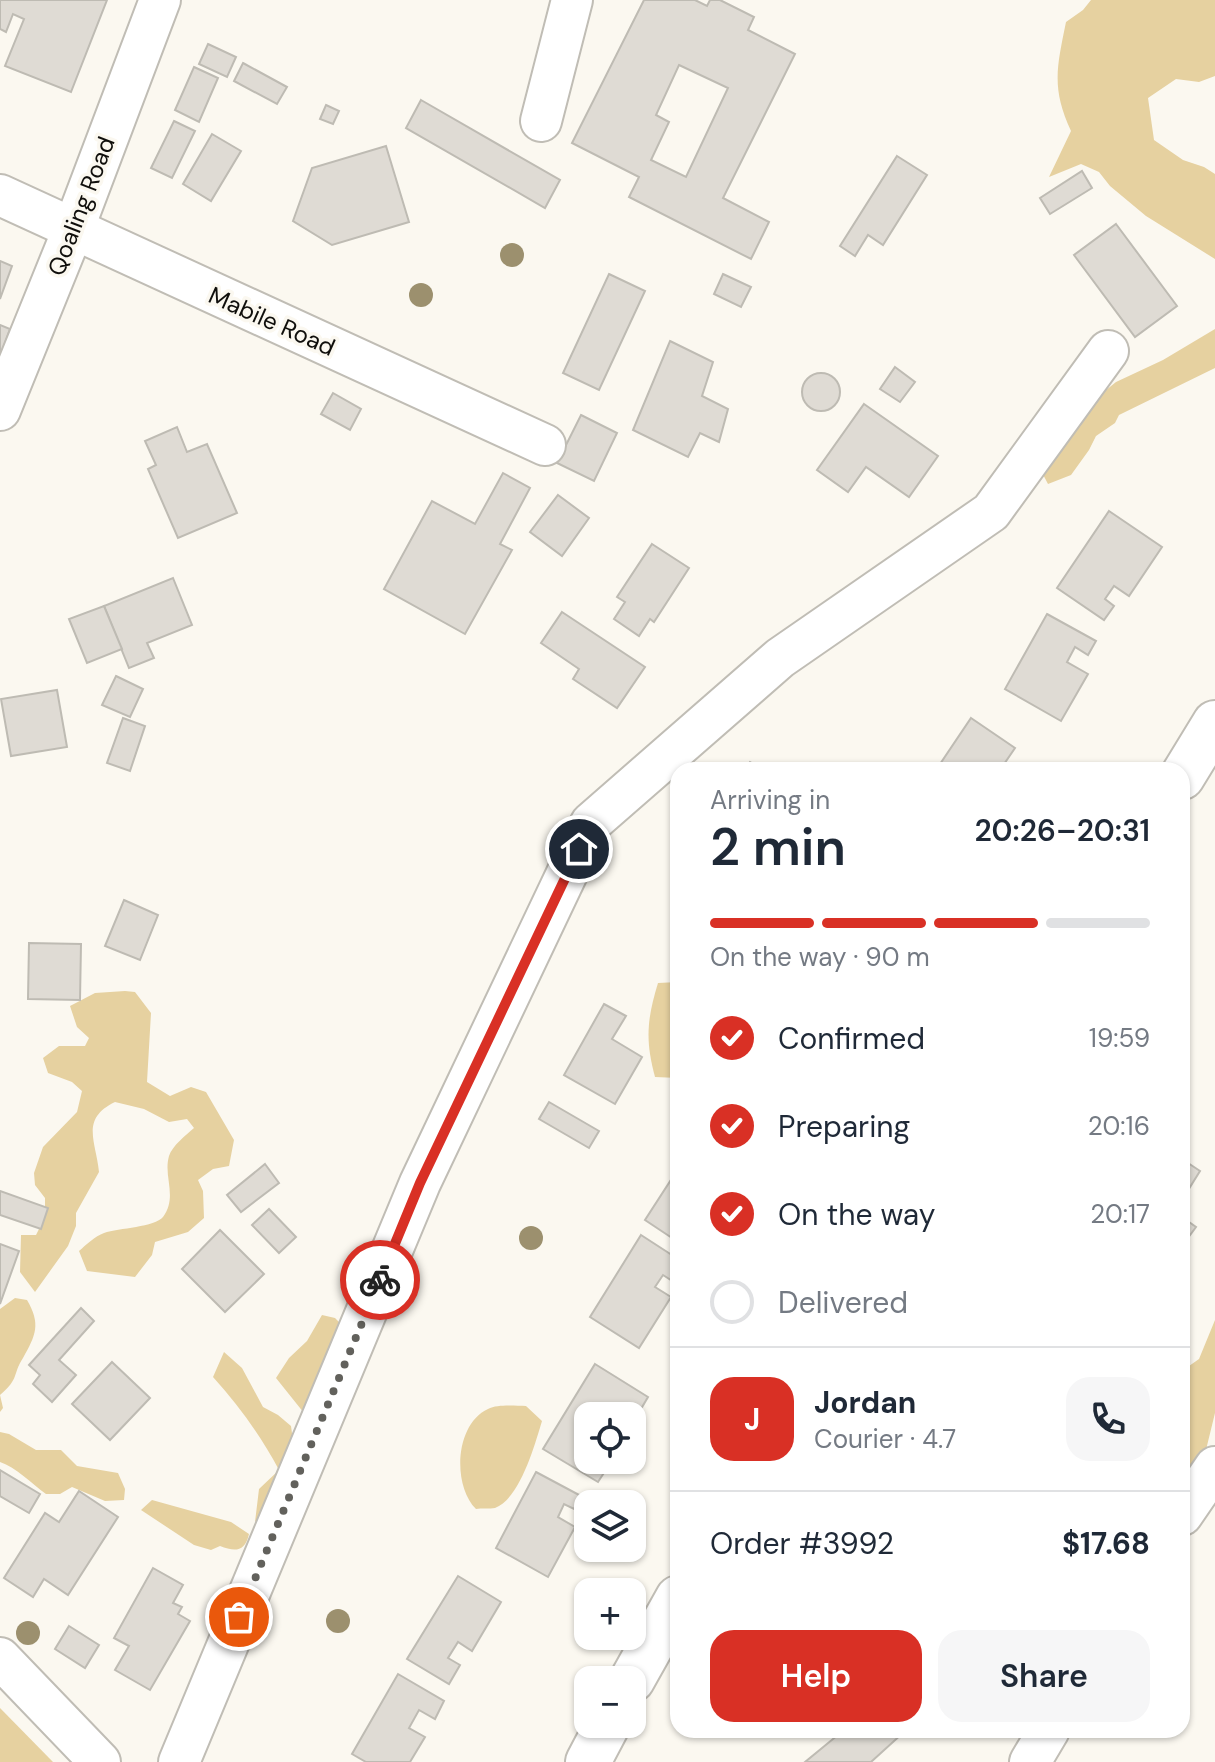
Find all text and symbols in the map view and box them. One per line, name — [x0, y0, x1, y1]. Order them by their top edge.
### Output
street label: Qoaling Road — [40, 132, 122, 280]
street label: Mabile Road — [204, 279, 340, 363]
text: Arriving in — [710, 783, 830, 817]
text: 20:26–20:31 — [974, 811, 1150, 850]
text: 2 min — [710, 813, 846, 881]
pin — [545, 815, 613, 883]
icon: home — [557, 827, 601, 871]
text: On the way · 90 m — [710, 940, 930, 974]
icon: check — [710, 1016, 754, 1060]
text: Confirmed — [778, 1019, 925, 1058]
text: 19:59 — [1089, 1021, 1150, 1055]
icon: check — [710, 1104, 754, 1148]
text: Preparing — [778, 1107, 910, 1146]
text: 20:16 — [1088, 1109, 1150, 1143]
icon: check — [710, 1192, 754, 1236]
text: On the way — [778, 1195, 935, 1234]
text: 20:17 — [1090, 1197, 1150, 1231]
courier — [340, 1240, 420, 1320]
icon: bike — [358, 1258, 402, 1302]
text: Delivered — [778, 1283, 908, 1322]
button: phone — [1066, 1377, 1150, 1461]
text: Jordan — [814, 1383, 916, 1422]
text: J — [744, 1400, 760, 1439]
map controls — [574, 1402, 646, 1738]
button: locate — [574, 1402, 646, 1474]
text: Courier · 4.7 — [814, 1422, 956, 1456]
button: layers — [574, 1490, 646, 1562]
text: Order #3992 — [710, 1524, 894, 1563]
text: $17.68 — [1062, 1524, 1150, 1563]
button: + — [574, 1578, 646, 1650]
pin — [205, 1583, 273, 1651]
icon: bag — [217, 1595, 261, 1639]
button: Help — [710, 1630, 922, 1722]
button: Share — [938, 1630, 1150, 1722]
button: − — [574, 1666, 646, 1738]

